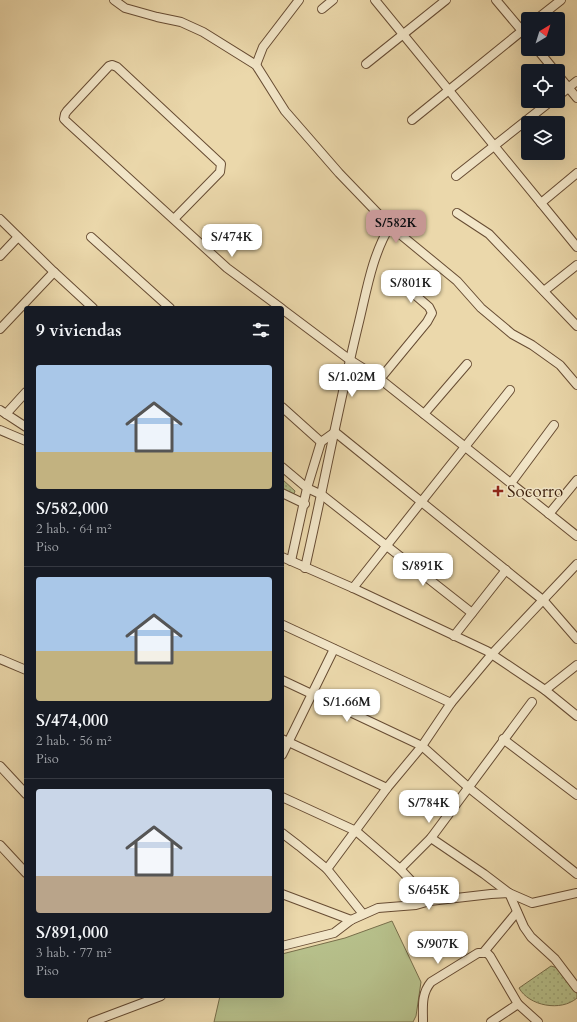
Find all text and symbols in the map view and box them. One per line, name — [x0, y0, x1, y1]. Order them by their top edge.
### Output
north arrow — [521, 12, 565, 56]
map controls — [521, 12, 565, 160]
button: locate — [521, 64, 565, 108]
button: layers — [521, 116, 565, 160]
pin: S/582K — [363, 210, 429, 244]
text: S/582K — [375, 214, 417, 232]
pin: S/474K — [199, 224, 265, 258]
text: S/474K — [211, 228, 253, 246]
pin: S/801K — [378, 270, 444, 304]
text: S/801K — [390, 274, 432, 292]
text: 9 viviendas — [36, 319, 122, 342]
icon: filters — [250, 319, 272, 341]
pin: S/1.02M — [315, 364, 389, 398]
text: S/1.02M — [328, 368, 376, 386]
icon: home — [118, 391, 190, 463]
place label: Socorro — [507, 480, 563, 503]
marker: Socorro — [492, 485, 504, 497]
text: S/582,000 — [36, 497, 108, 520]
text: 2 hab. · 64 m² — [36, 520, 112, 538]
text: Piso — [36, 538, 59, 556]
pin: S/891K — [390, 553, 456, 587]
text: S/891K — [402, 557, 444, 575]
icon: home — [118, 603, 190, 675]
pin: S/1.66M — [310, 689, 384, 723]
text: S/1.66M — [323, 693, 371, 711]
text: S/474,000 — [36, 709, 108, 732]
text: 2 hab. · 56 m² — [36, 732, 112, 750]
text: Piso — [36, 750, 59, 768]
pin: S/784K — [396, 790, 462, 824]
text: S/784K — [408, 794, 450, 812]
icon: home — [118, 815, 190, 887]
pin: S/645K — [396, 877, 462, 911]
text: S/645K — [408, 881, 450, 899]
text: S/891,000 — [36, 921, 108, 944]
pin: S/907K — [405, 931, 471, 965]
text: S/907K — [417, 935, 459, 953]
text: 3 hab. · 77 m² — [36, 944, 112, 962]
text: Piso — [36, 962, 59, 980]

